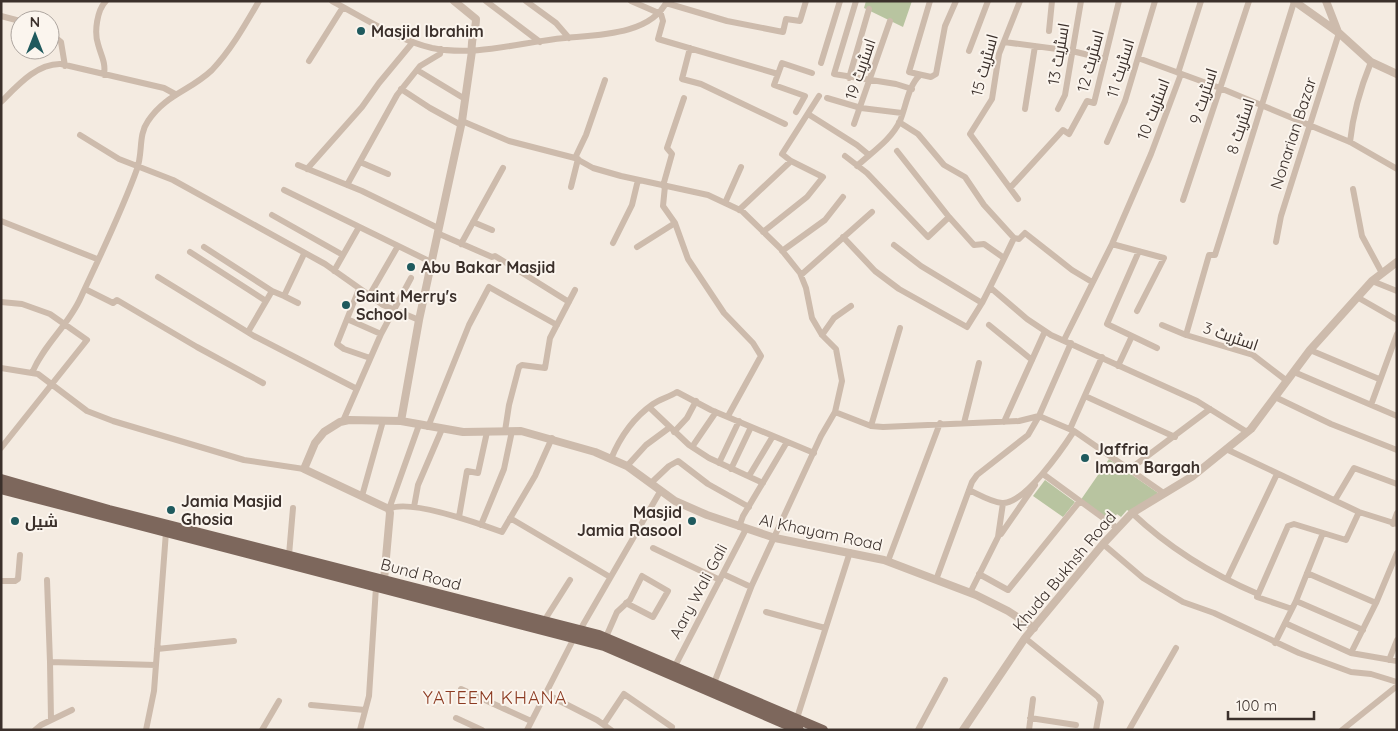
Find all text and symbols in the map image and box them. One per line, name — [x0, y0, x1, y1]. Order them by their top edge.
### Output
north arrow — [10, 10, 60, 60]
text: N — [30, 13, 40, 31]
place label: Masjid Ibrahim — [371, 21, 484, 41]
street label: اسٹریٹ 13 — [1043, 21, 1073, 87]
marker: Masjid Ibrahim — [355, 25, 367, 37]
street label: اسٹریٹ 12 — [1072, 28, 1108, 94]
street label: اسٹریٹ 15 — [966, 32, 1002, 98]
street label: اسٹریٹ 19 — [840, 36, 880, 102]
street label: اسٹریٹ 11 — [1102, 36, 1138, 100]
street label: اسٹریٹ 9 — [1185, 65, 1221, 127]
street label: Nonarian Bazar — [1265, 74, 1321, 192]
street label: اسٹریٹ 10 — [1132, 75, 1174, 143]
street label: اسٹریٹ 8 — [1222, 96, 1258, 156]
place label: Abu Bakar Masjid — [421, 257, 555, 277]
marker: Abu Bakar Masjid — [405, 261, 417, 273]
place label: Saint Merry's School — [356, 286, 457, 324]
marker: Saint Merry's School — [340, 299, 352, 311]
street label: اسٹریٹ 3 — [1201, 317, 1261, 355]
place label: Jaffria Imam Bargah — [1095, 439, 1200, 477]
marker: Jaffria Imam Bargah — [1079, 452, 1091, 464]
place label: Jamia Masjid Ghosia — [181, 491, 282, 529]
place label: Masjid Jamia Rasool — [577, 502, 682, 540]
marker: Jamia Masjid Ghosia — [165, 504, 177, 516]
street label: Khuda Bukhsh Road — [1008, 507, 1120, 635]
street label: Al Khayam Road — [758, 509, 884, 555]
place label: شیل — [25, 511, 58, 531]
marker: شیل — [9, 515, 21, 527]
marker: Masjid Jamia Rasool — [686, 515, 698, 527]
street label: Aary Wali Gali — [665, 540, 731, 642]
street label: Bund Road — [379, 554, 463, 594]
district label: YATEEM KHANA — [423, 686, 567, 709]
scale bar — [1228, 688, 1314, 720]
text: 100 m — [1236, 696, 1277, 715]

